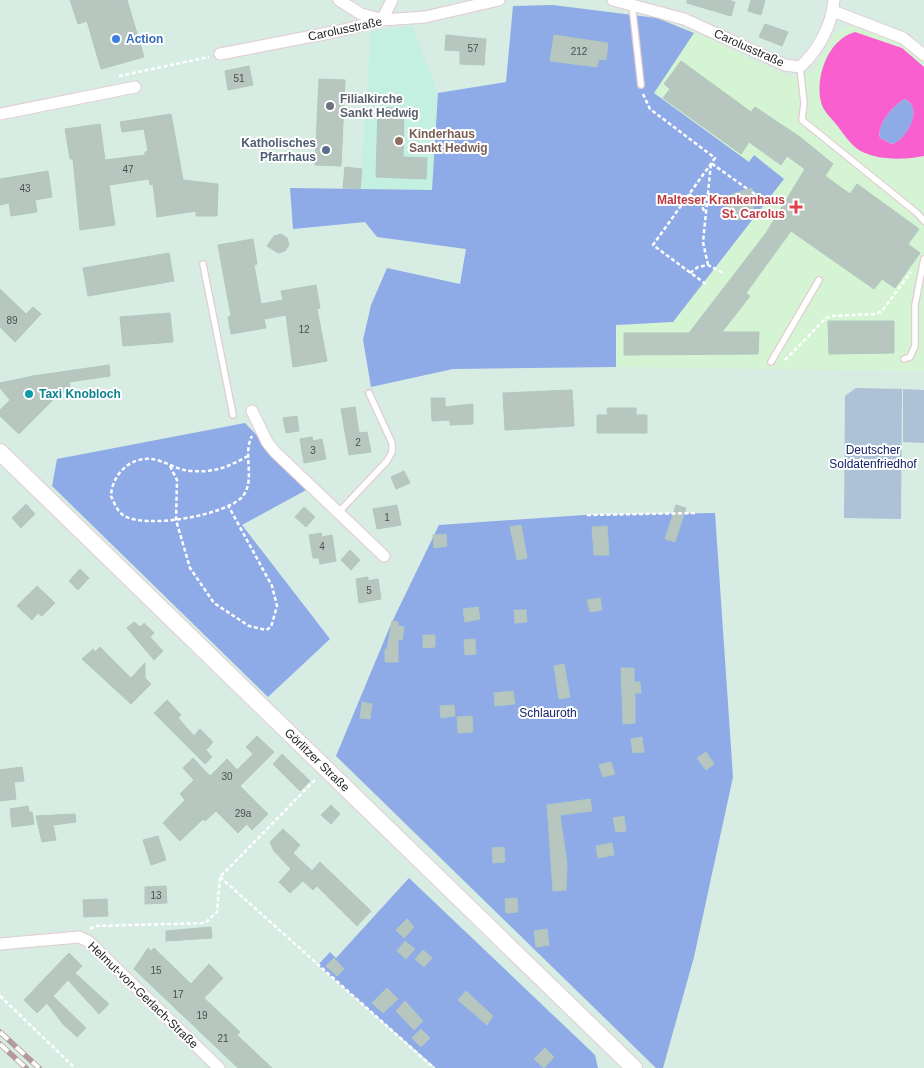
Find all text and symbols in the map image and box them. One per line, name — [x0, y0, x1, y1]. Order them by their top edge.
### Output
street label: Carolusstraße — [307, 14, 384, 44]
street label: Carolusstraße — [712, 26, 787, 70]
place label: Action — [126, 32, 163, 46]
marker: Action — [110, 33, 122, 45]
house number: 57 — [467, 43, 479, 54]
house number: 212 — [571, 46, 588, 57]
house number: 51 — [233, 73, 245, 84]
place label: Filialkirche Sankt Hedwig — [340, 92, 419, 120]
marker: Filialkirche Sankt Hedwig — [324, 100, 336, 112]
place label: Kinderhaus Sankt Hedwig — [409, 127, 488, 155]
marker: Kinderhaus Sankt Hedwig — [393, 135, 405, 147]
place label: Katholisches Pfarrhaus — [241, 136, 316, 164]
marker: Katholisches Pfarrhaus — [320, 144, 332, 156]
house number: 47 — [122, 164, 134, 175]
house number: 43 — [19, 183, 31, 194]
place label: Malteser Krankenhaus St. Carolus — [657, 193, 785, 221]
marker: Malteser Krankenhaus St. Carolus — [789, 200, 803, 214]
house number: 89 — [6, 315, 18, 326]
house number: 12 — [298, 324, 310, 335]
place label: Taxi Knobloch — [39, 387, 121, 401]
marker: Taxi Knobloch — [23, 388, 35, 400]
house number: 2 — [355, 437, 361, 448]
park label: Deutscher Soldatenfriedhof — [829, 443, 917, 471]
house number: 3 — [310, 445, 316, 456]
house number: 1 — [384, 512, 390, 523]
house number: 4 — [319, 541, 325, 552]
house number: 5 — [366, 585, 372, 596]
park label: Schlauroth — [519, 706, 577, 720]
street label: Görlitzer Straße — [282, 726, 353, 795]
house number: 30 — [221, 771, 233, 782]
house number: 29a — [235, 808, 252, 819]
house number: 13 — [150, 890, 162, 901]
street label: Helmut-von-Gerlach-Straße — [85, 939, 201, 1051]
house number: 15 — [150, 965, 162, 976]
house number: 17 — [172, 989, 184, 1000]
house number: 19 — [196, 1010, 208, 1021]
house number: 21 — [217, 1033, 229, 1044]

